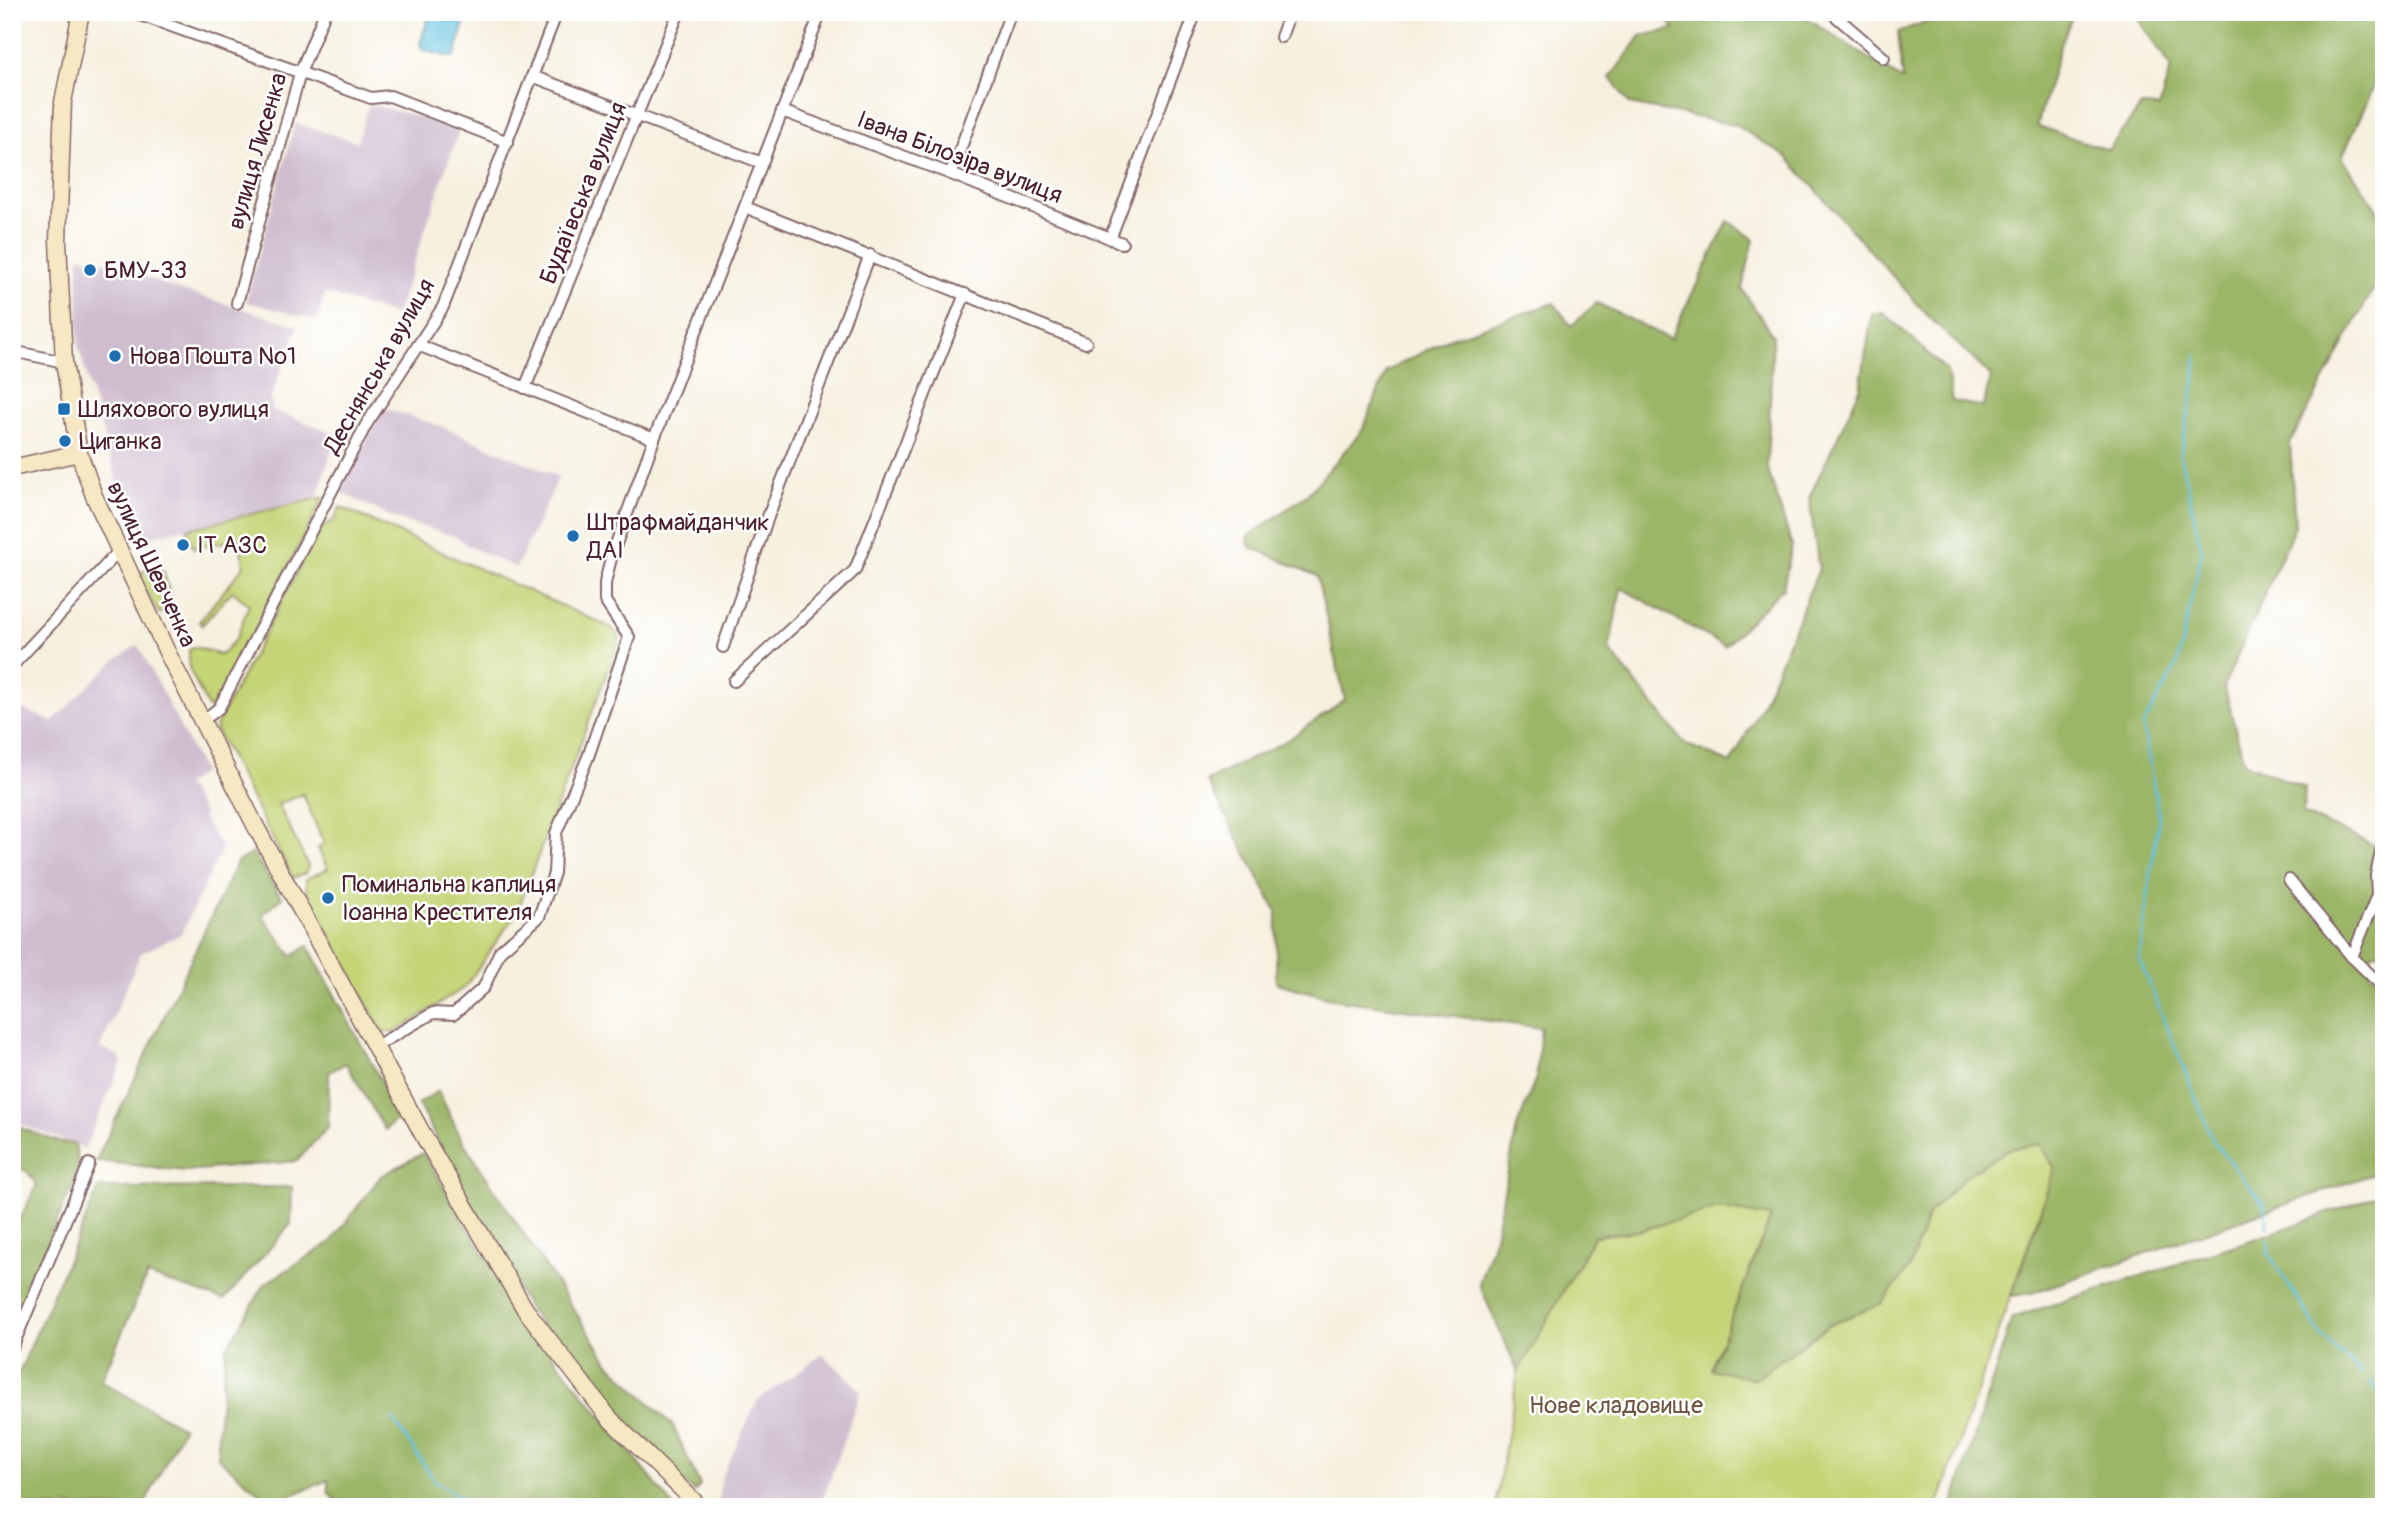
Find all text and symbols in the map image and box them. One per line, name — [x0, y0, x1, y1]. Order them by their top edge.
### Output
street label: вулиця Лисенка — [221, 70, 294, 233]
street label: Будаївська вулиця — [534, 98, 633, 288]
street label: Івана Білозіра вулиця — [853, 105, 1067, 210]
place label: БМУ-33 — [104, 256, 187, 285]
marker: БМУ-33 — [82, 262, 98, 278]
street label: Деснянська вулиця — [317, 274, 441, 460]
place label: Нова Пошта №1 — [129, 342, 296, 371]
marker: Нова Пошта №1 — [107, 348, 123, 364]
place label: Шляхового вулиця — [78, 395, 269, 424]
marker: Шляхового вулиця — [56, 401, 72, 417]
place label: Циганка — [79, 427, 162, 456]
marker: Циганка — [57, 433, 73, 449]
street label: вулиця Шевченка — [100, 477, 203, 652]
place label: Штрафмайданчик ДАІ — [586, 508, 769, 565]
marker: Штрафмайданчик ДАІ — [565, 528, 581, 544]
place label: ІТ АЗС — [197, 531, 267, 560]
marker: ІТ АЗС — [175, 537, 191, 553]
place label: Поминальна каплиця Іоанна Крестителя — [342, 870, 556, 927]
marker: Поминальна каплиця Іоанна Крестителя — [320, 890, 336, 906]
park label: Нове кладовище — [1529, 1391, 1703, 1420]

